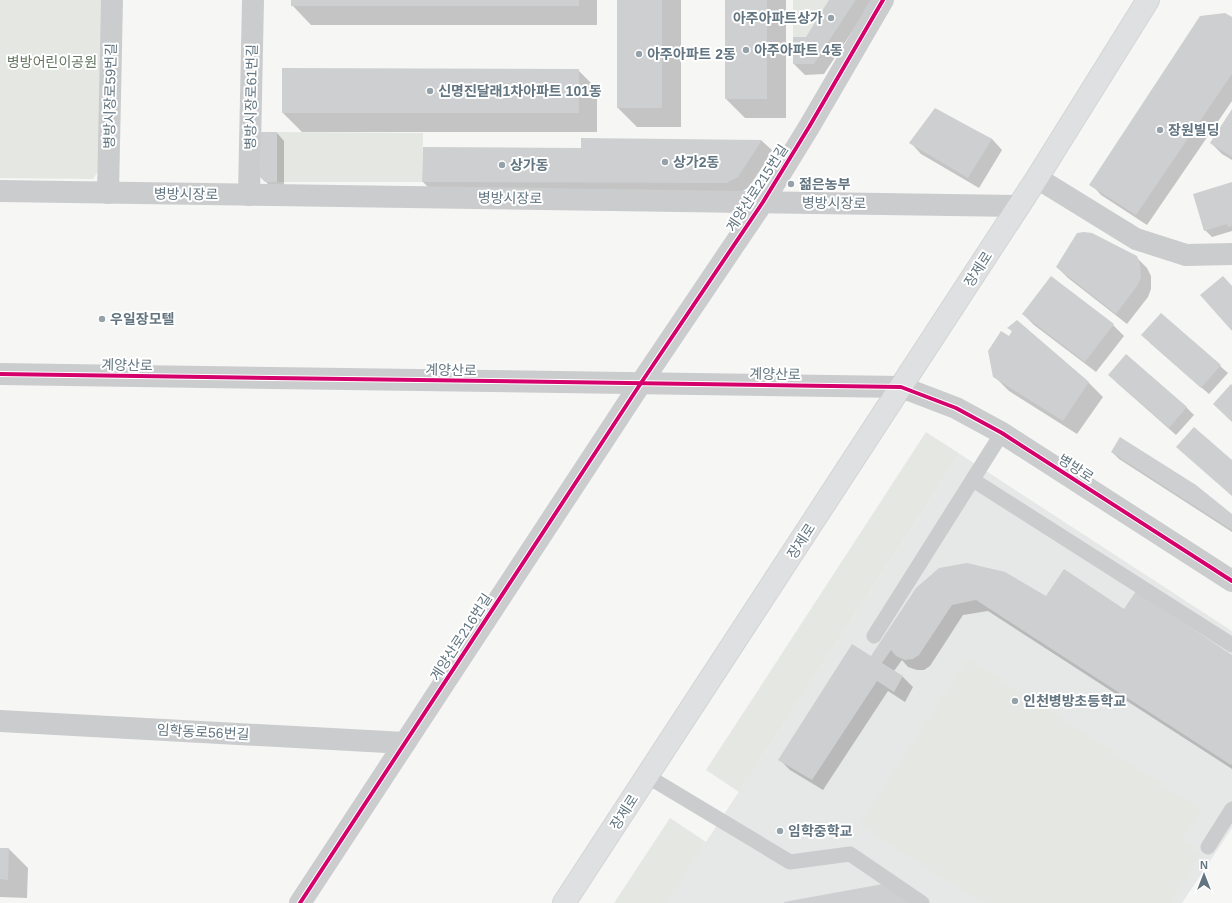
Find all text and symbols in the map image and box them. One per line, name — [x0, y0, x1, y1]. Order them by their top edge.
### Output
place label: 아주아파트상가 — [733, 10, 823, 26]
marker: 아주아파트상가 — [826, 13, 836, 23]
place label: 아주아파트 4동 — [754, 42, 843, 58]
street label: 병방시장로59번길 — [101, 43, 119, 149]
street label: 병방시장로61번길 — [242, 44, 260, 150]
marker: 아주아파트 4동 — [741, 45, 751, 55]
place label: 아주아파트 2동 — [647, 46, 736, 62]
marker: 아주아파트 2동 — [634, 49, 644, 59]
park label: 병방어린이공원 — [7, 54, 97, 70]
place label: 신명진달래1차아파트 101동 — [438, 83, 602, 99]
marker: 신명진달래1차아파트 101동 — [425, 86, 435, 96]
place label: 장원빌딩 — [1168, 122, 1220, 138]
marker: 장원빌딩 — [1155, 125, 1165, 135]
street label: 계양산로215번길 — [723, 141, 791, 235]
place label: 상가2동 — [673, 154, 720, 170]
place label: 상가동 — [510, 157, 549, 173]
marker: 상가2동 — [660, 157, 670, 167]
marker: 상가동 — [497, 160, 507, 170]
place label: 젊은농부 — [799, 176, 851, 192]
marker: 젊은농부 — [786, 179, 796, 189]
street label: 병방시장로 — [154, 185, 218, 203]
street label: 병방시장로 — [478, 189, 542, 207]
street label: 병방시장로 — [802, 194, 866, 212]
street label: 장제로 — [961, 248, 995, 290]
place label: 우일장모텔 — [110, 311, 175, 327]
marker: 우일장모텔 — [97, 314, 107, 324]
street label: 계양산로 — [101, 357, 153, 373]
street label: 계양산로 — [425, 362, 477, 378]
street label: 계양산로 — [749, 366, 801, 382]
street label: 병방로 — [1055, 451, 1097, 485]
street label: 장제로 — [784, 520, 818, 562]
street label: 계양산로216번길 — [427, 590, 495, 684]
place label: 인천병방초등학교 — [1023, 693, 1126, 709]
marker: 인천병방초등학교 — [1010, 696, 1020, 706]
street label: 임학동로56번길 — [156, 722, 250, 742]
street label: 장제로 — [607, 791, 641, 833]
place label: 임학중학교 — [788, 823, 853, 839]
marker: 임학중학교 — [775, 826, 785, 836]
north arrow — [1184, 855, 1224, 895]
text: N — [1200, 859, 1208, 871]

